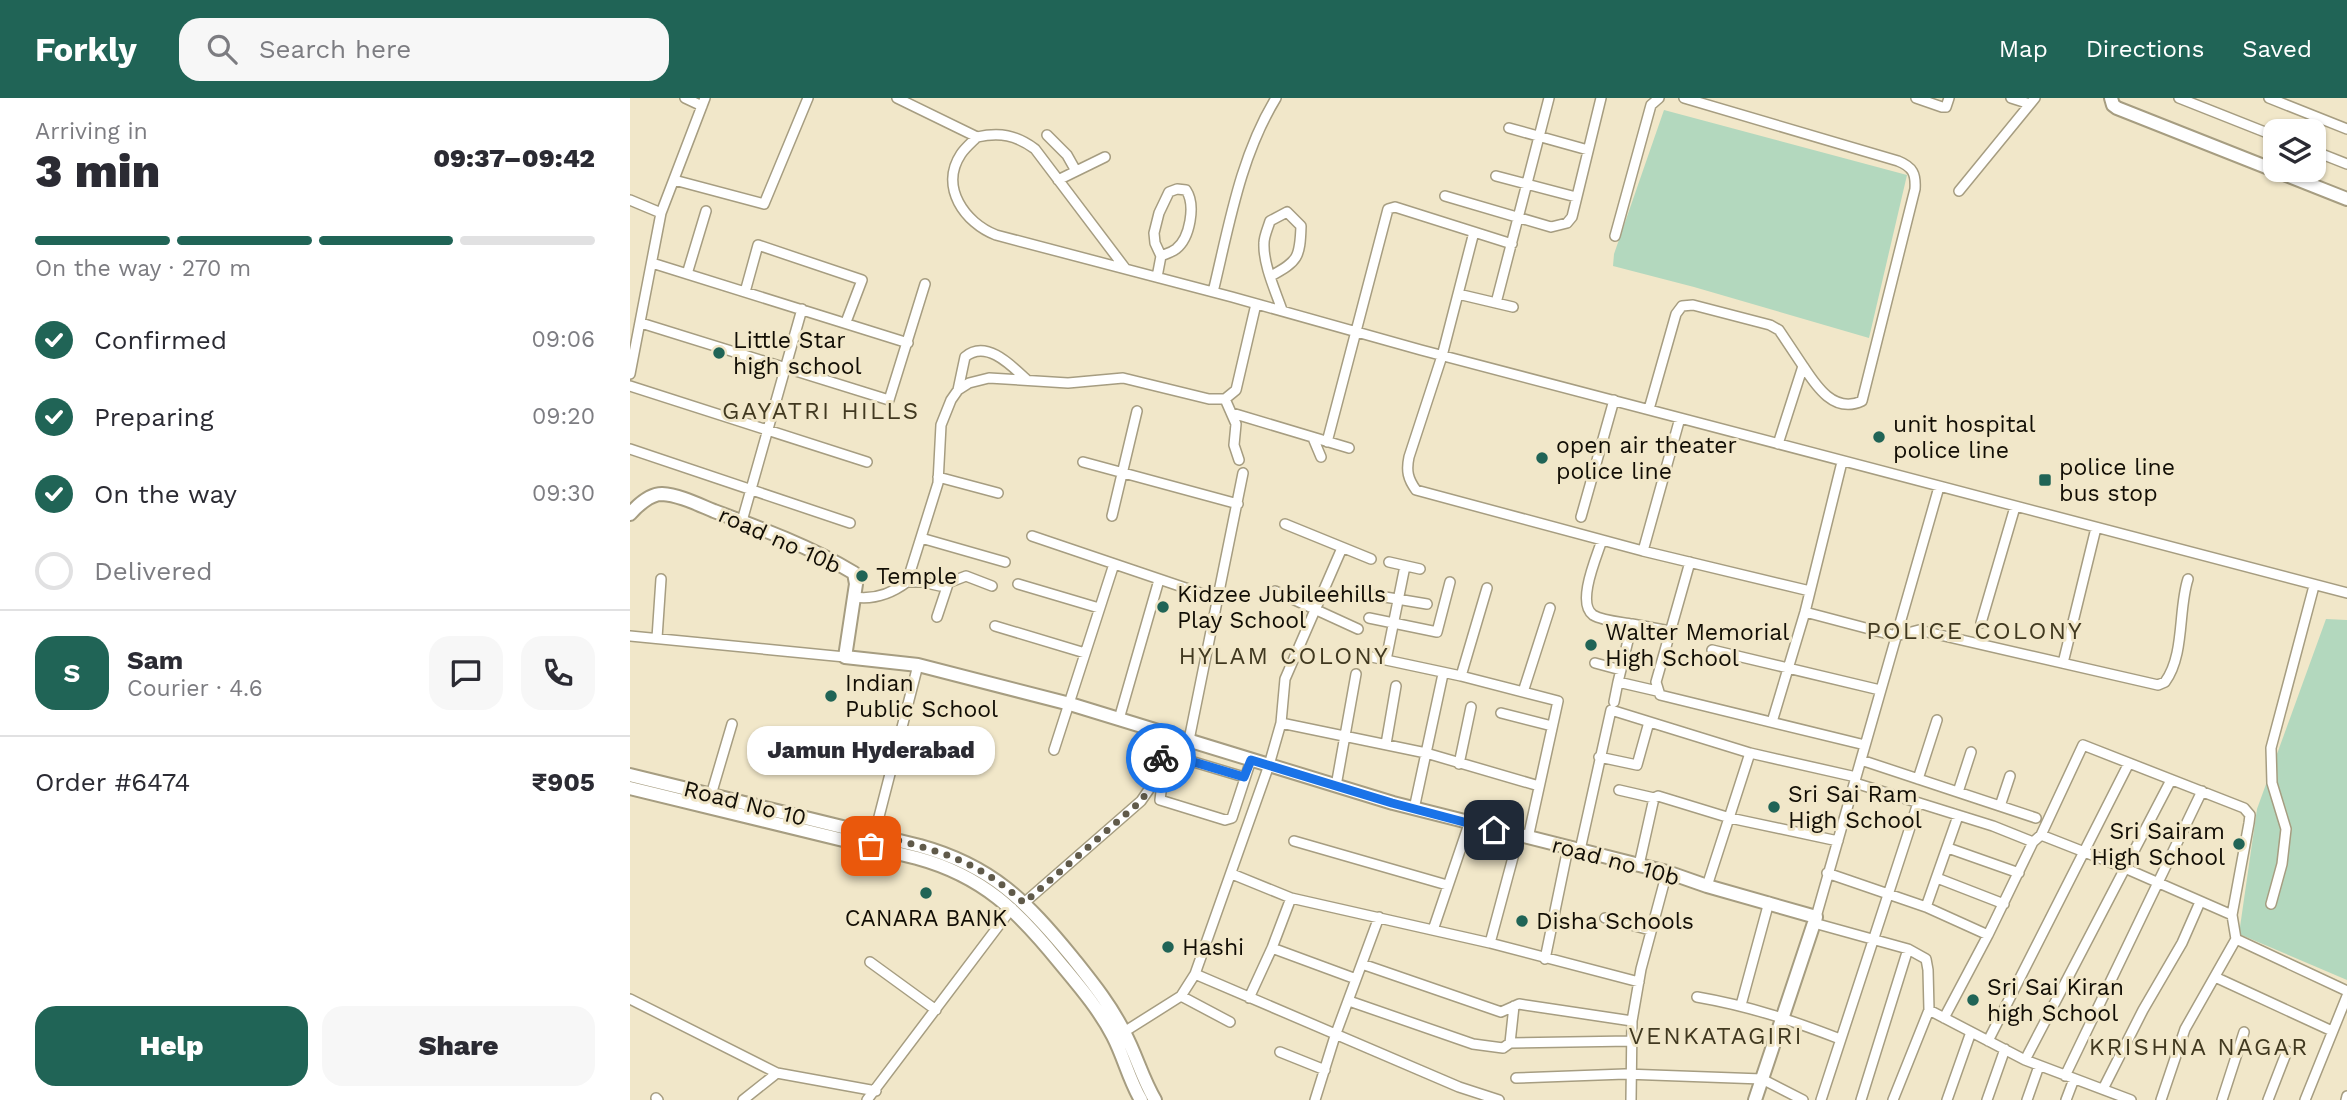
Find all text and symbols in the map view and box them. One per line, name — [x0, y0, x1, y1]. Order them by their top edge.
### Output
search box — [179, 18, 669, 81]
text: Forkly — [35, 30, 137, 69]
icon: search — [203, 30, 241, 68]
text: Search here — [259, 34, 411, 64]
text: Map — [1999, 35, 2048, 63]
text: Directions — [2086, 35, 2204, 63]
text: Saved — [2242, 35, 2312, 63]
text: Arriving in — [35, 118, 148, 145]
map controls — [2263, 119, 2326, 182]
button: layers — [2263, 119, 2326, 182]
text: 09:37–09:42 — [433, 143, 595, 173]
text: 3 min — [35, 144, 160, 198]
text: On the way · 270 m — [35, 255, 251, 282]
icon: check — [35, 321, 73, 359]
text: Confirmed — [94, 325, 227, 355]
text: 09:06 — [531, 326, 595, 353]
place label: Little Star high school — [733, 327, 862, 380]
marker: Little Star high school — [711, 345, 727, 361]
district label: GAYATRI HILLS — [722, 397, 920, 425]
icon: check — [35, 398, 73, 436]
text: Preparing — [94, 402, 214, 432]
text: 09:20 — [532, 403, 595, 430]
place label: unit hospital police line — [1893, 411, 2035, 464]
marker: unit hospital police line — [1871, 429, 1887, 445]
place label: open air theater police line — [1556, 432, 1737, 485]
marker: open air theater police line — [1534, 450, 1550, 466]
place label: police line bus stop — [2059, 454, 2175, 507]
marker: police line bus stop — [2037, 472, 2053, 488]
icon: check — [35, 475, 73, 513]
text: On the way — [94, 479, 237, 509]
text: 09:30 — [532, 480, 595, 507]
street label: road no 10b — [714, 501, 845, 579]
text: Delivered — [94, 556, 213, 586]
place label: Temple — [876, 563, 957, 590]
marker: Temple — [854, 568, 870, 584]
place label: Kidzee Jubileehills Play School — [1177, 581, 1386, 634]
marker: Kidzee Jubileehills Play School — [1155, 599, 1171, 615]
district label: POLICE COLONY — [1866, 617, 2084, 645]
place label: Walter Memorial High School — [1605, 619, 1789, 672]
button: chat — [429, 636, 503, 710]
button: phone — [521, 636, 595, 710]
marker: Walter Memorial High School — [1583, 637, 1599, 653]
district label: HYLAM COLONY — [1178, 642, 1390, 670]
text: Sam — [127, 645, 183, 675]
text: S — [64, 658, 80, 688]
place label: Indian Public School — [845, 670, 998, 723]
text: Courier · 4.6 — [127, 675, 263, 702]
marker: Indian Public School — [823, 688, 839, 704]
courier — [1126, 723, 1196, 793]
callout: Jamun Hyderabad — [747, 727, 995, 776]
text: Jamun Hyderabad — [767, 737, 975, 764]
icon: bike — [1142, 739, 1180, 777]
text: Order #6474 — [35, 767, 190, 797]
text: ₹905 — [532, 767, 595, 797]
street label: Road No 10 — [681, 775, 809, 832]
place label: Sri Sai Ram High School — [1788, 781, 1922, 834]
marker: Sri Sai Ram High School — [1766, 799, 1782, 815]
pin — [1464, 800, 1524, 860]
icon: home — [1475, 811, 1513, 849]
pin — [841, 816, 901, 876]
place label: Sri Sairam High School — [2091, 818, 2225, 871]
icon: bag — [852, 827, 890, 865]
street label: road no 10b — [1549, 831, 1683, 892]
marker: Sri Sairam High School — [2231, 836, 2247, 852]
marker: CANARA BANK — [918, 885, 934, 901]
place label: CANARA BANK — [845, 905, 1007, 932]
place label: Disha Schools — [1536, 908, 1694, 935]
marker: Disha Schools — [1514, 913, 1530, 929]
place label: Hashi — [1182, 934, 1244, 961]
marker: Hashi — [1160, 939, 1176, 955]
place label: Sri Sai Kiran high School — [1987, 974, 2124, 1027]
marker: Sri Sai Kiran high School — [1965, 992, 1981, 1008]
button: Help — [35, 1006, 308, 1086]
button: Share — [322, 1006, 595, 1086]
district label: VENKATAGIRI — [1628, 1022, 1804, 1050]
district label: KRISHNA NAGAR — [2089, 1033, 2309, 1061]

